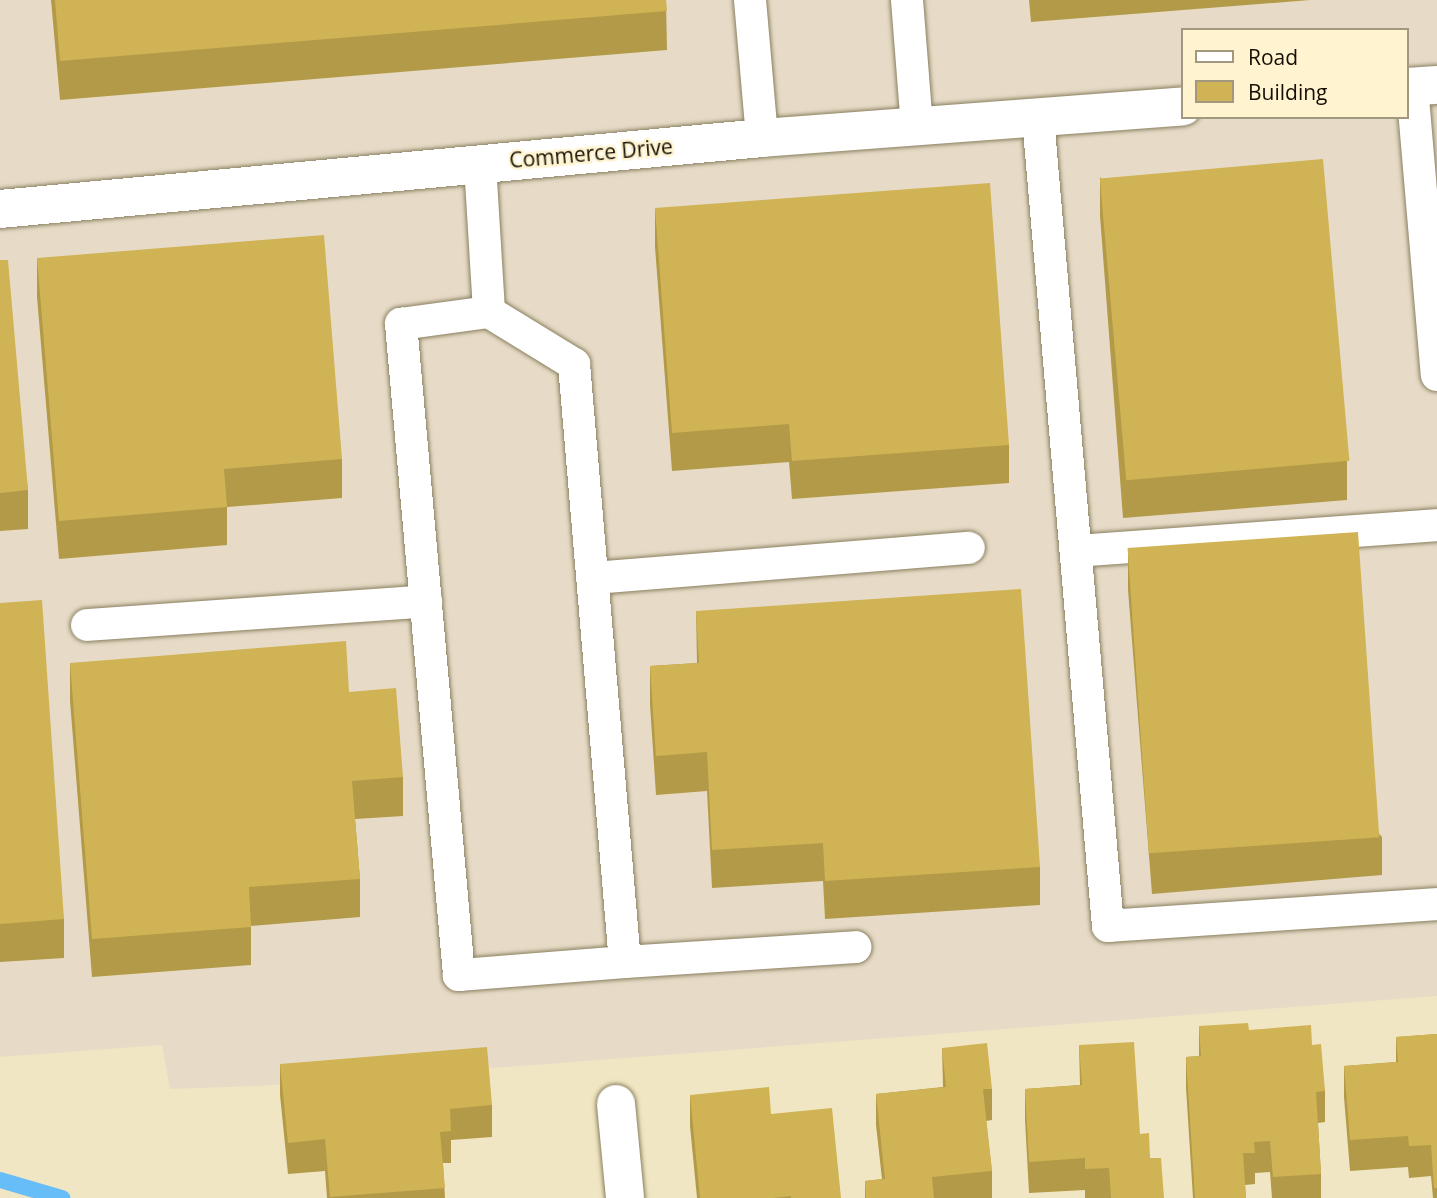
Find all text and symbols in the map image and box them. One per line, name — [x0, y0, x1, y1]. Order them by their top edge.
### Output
legend — [1182, 28, 1409, 119]
text: Road — [1248, 43, 1298, 71]
text: Building — [1248, 78, 1327, 106]
street label: Commerce Drive — [508, 133, 674, 173]

